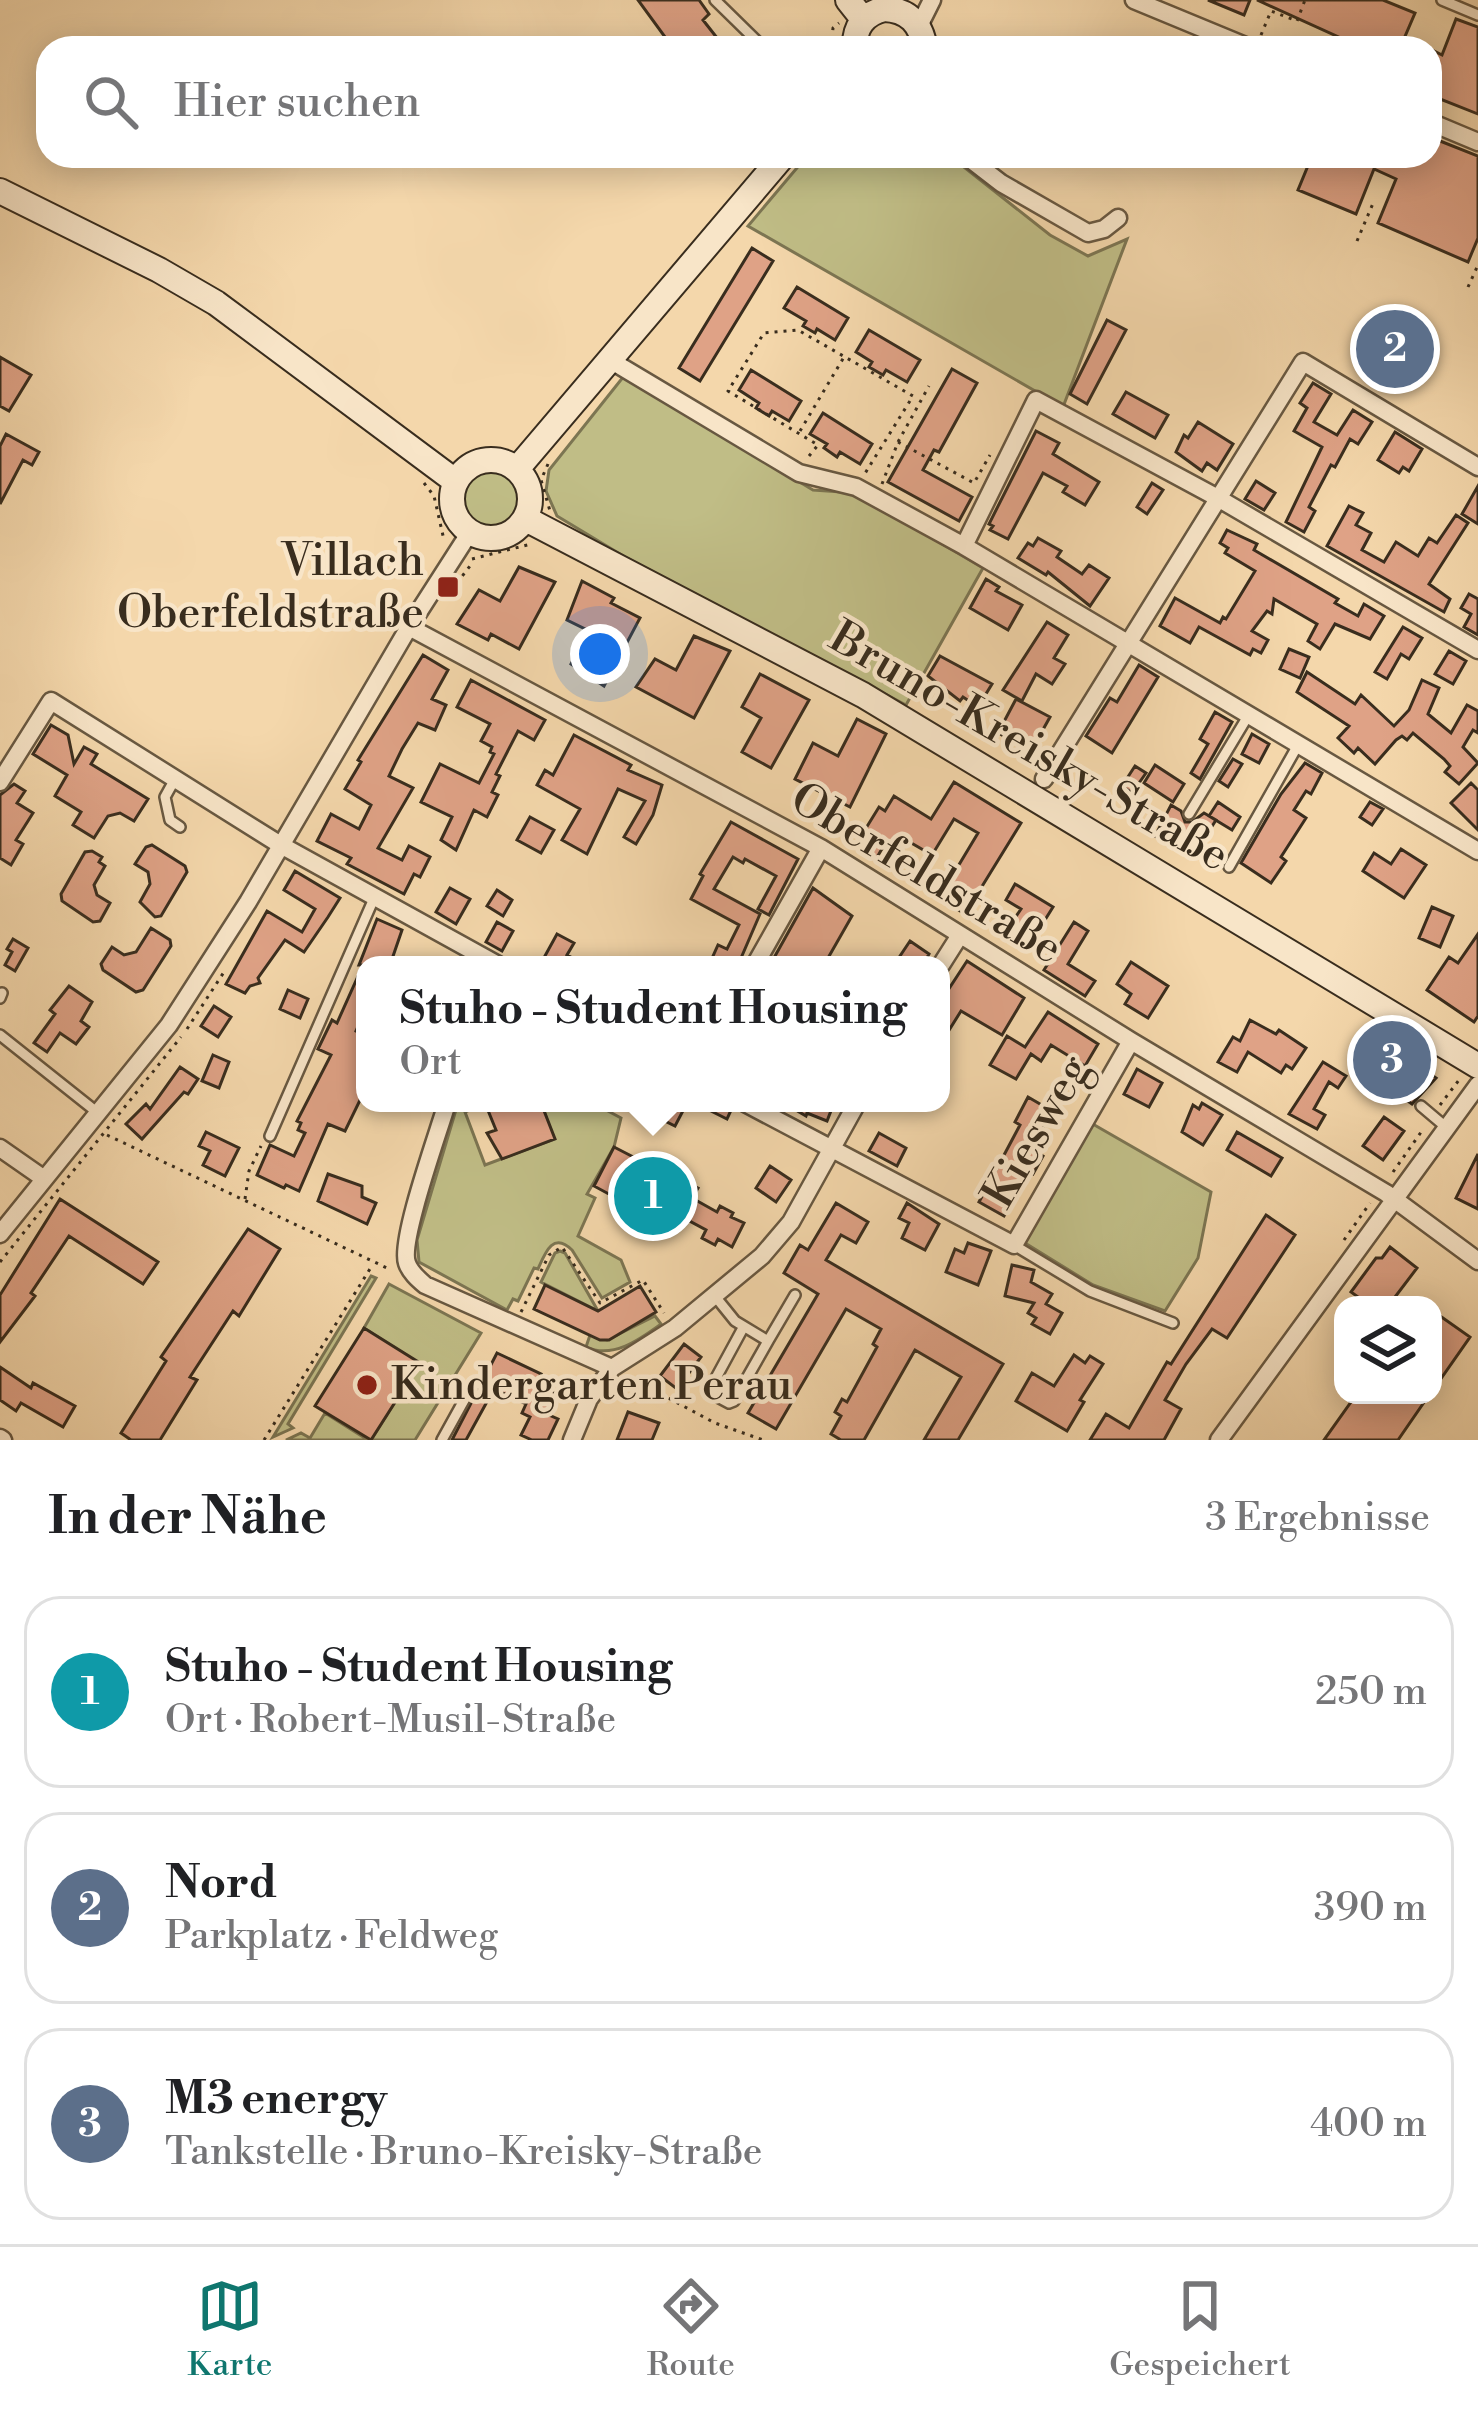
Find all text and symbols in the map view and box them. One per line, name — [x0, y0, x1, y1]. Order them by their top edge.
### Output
search box — [36, 36, 1442, 168]
icon: search — [78, 69, 144, 135]
text: Hier suchen — [174, 74, 420, 131]
pin: 2 — [1356, 304, 1434, 394]
place label: Villach Oberfeldstraße — [117, 533, 424, 642]
marker: Villach Oberfeldstraße — [435, 574, 461, 600]
street label: Bruno-Kreisky-Straße — [818, 609, 1239, 885]
your location — [570, 624, 630, 684]
street label: Oberfeldstraße — [780, 770, 1072, 978]
popup — [356, 956, 950, 1112]
text: Stuho - Student Housing — [399, 981, 907, 1038]
pin: 3 — [1353, 1015, 1431, 1105]
text: Ort — [399, 1038, 462, 1087]
street label: Kiesweg — [970, 1045, 1104, 1219]
pin: 1 — [614, 1151, 692, 1241]
map controls — [1334, 1296, 1442, 1404]
button: layers — [1334, 1296, 1442, 1404]
place label: Kindergarten Perau — [391, 1357, 793, 1414]
marker: Kindergarten Perau — [354, 1372, 380, 1398]
text: In der Nähe — [48, 1486, 327, 1550]
text: 3 Ergebnisse — [1205, 1494, 1430, 1543]
text: Stuho - Student Housing — [165, 1639, 672, 1696]
text: 1 — [81, 1668, 99, 1717]
text: 250 m — [1315, 1668, 1427, 1717]
text: Ort · Robert-Musil-Straße — [165, 1696, 616, 1745]
text: Nord — [165, 1855, 277, 1912]
text: 2 — [78, 1884, 102, 1933]
text: 390 m — [1314, 1884, 1427, 1933]
text: Parkplatz · Feldweg — [165, 1912, 498, 1961]
text: M3 energy — [165, 2071, 387, 2128]
text: 3 — [78, 2100, 102, 2149]
text: 400 m — [1310, 2100, 1427, 2149]
text: Tankstelle · Bruno-Kreisky-Straße — [165, 2128, 762, 2177]
tab: Karte — [187, 2273, 273, 2386]
tab: Route — [647, 2273, 735, 2386]
tab: Gespeichert — [1109, 2273, 1291, 2386]

